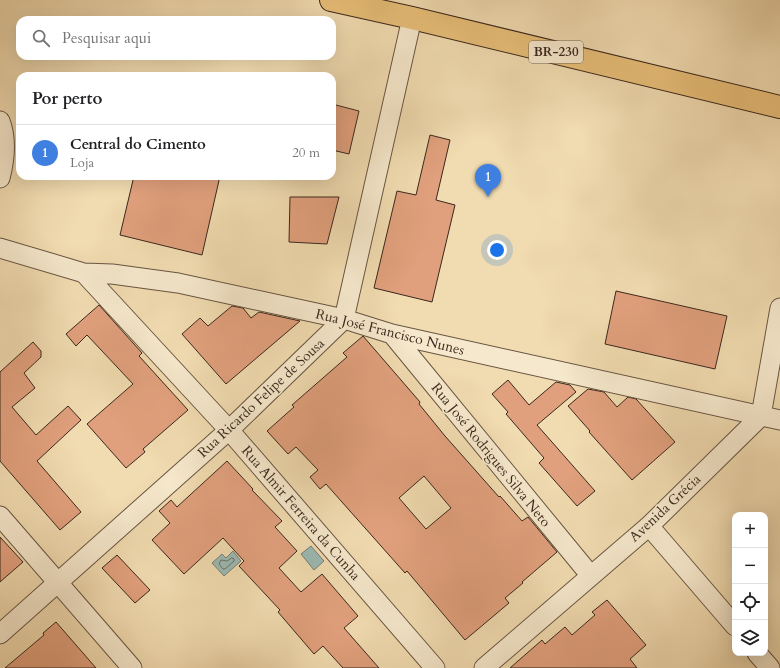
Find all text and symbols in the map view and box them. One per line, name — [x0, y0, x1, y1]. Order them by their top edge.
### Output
search box — [16, 16, 336, 60]
icon: search — [30, 27, 52, 49]
text: Pesquisar aqui — [62, 28, 151, 48]
road number: BR-230 — [529, 41, 583, 63]
text: Por perto — [32, 87, 102, 110]
text: Central do Cimento — [70, 134, 206, 154]
text: 1 — [42, 144, 48, 162]
text: 20 m — [292, 144, 320, 162]
text: Loja — [70, 154, 94, 172]
pin: 1 — [475, 164, 501, 197]
your location — [487, 240, 507, 260]
street label: Rua José Francisco Nunes — [314, 304, 467, 360]
street label: Rua Ricardo Felipe de Sousa — [193, 334, 329, 462]
street label: Rua José Rodrigues Silva Neto — [427, 379, 555, 531]
street label: Rua Almir Ferreira da Cunha — [237, 442, 365, 584]
street label: Avenida Grécia — [625, 470, 705, 546]
map controls — [732, 512, 768, 656]
button: + — [732, 512, 768, 548]
button: − — [732, 548, 768, 584]
button: locate — [732, 584, 768, 620]
button: layers — [732, 620, 768, 656]

